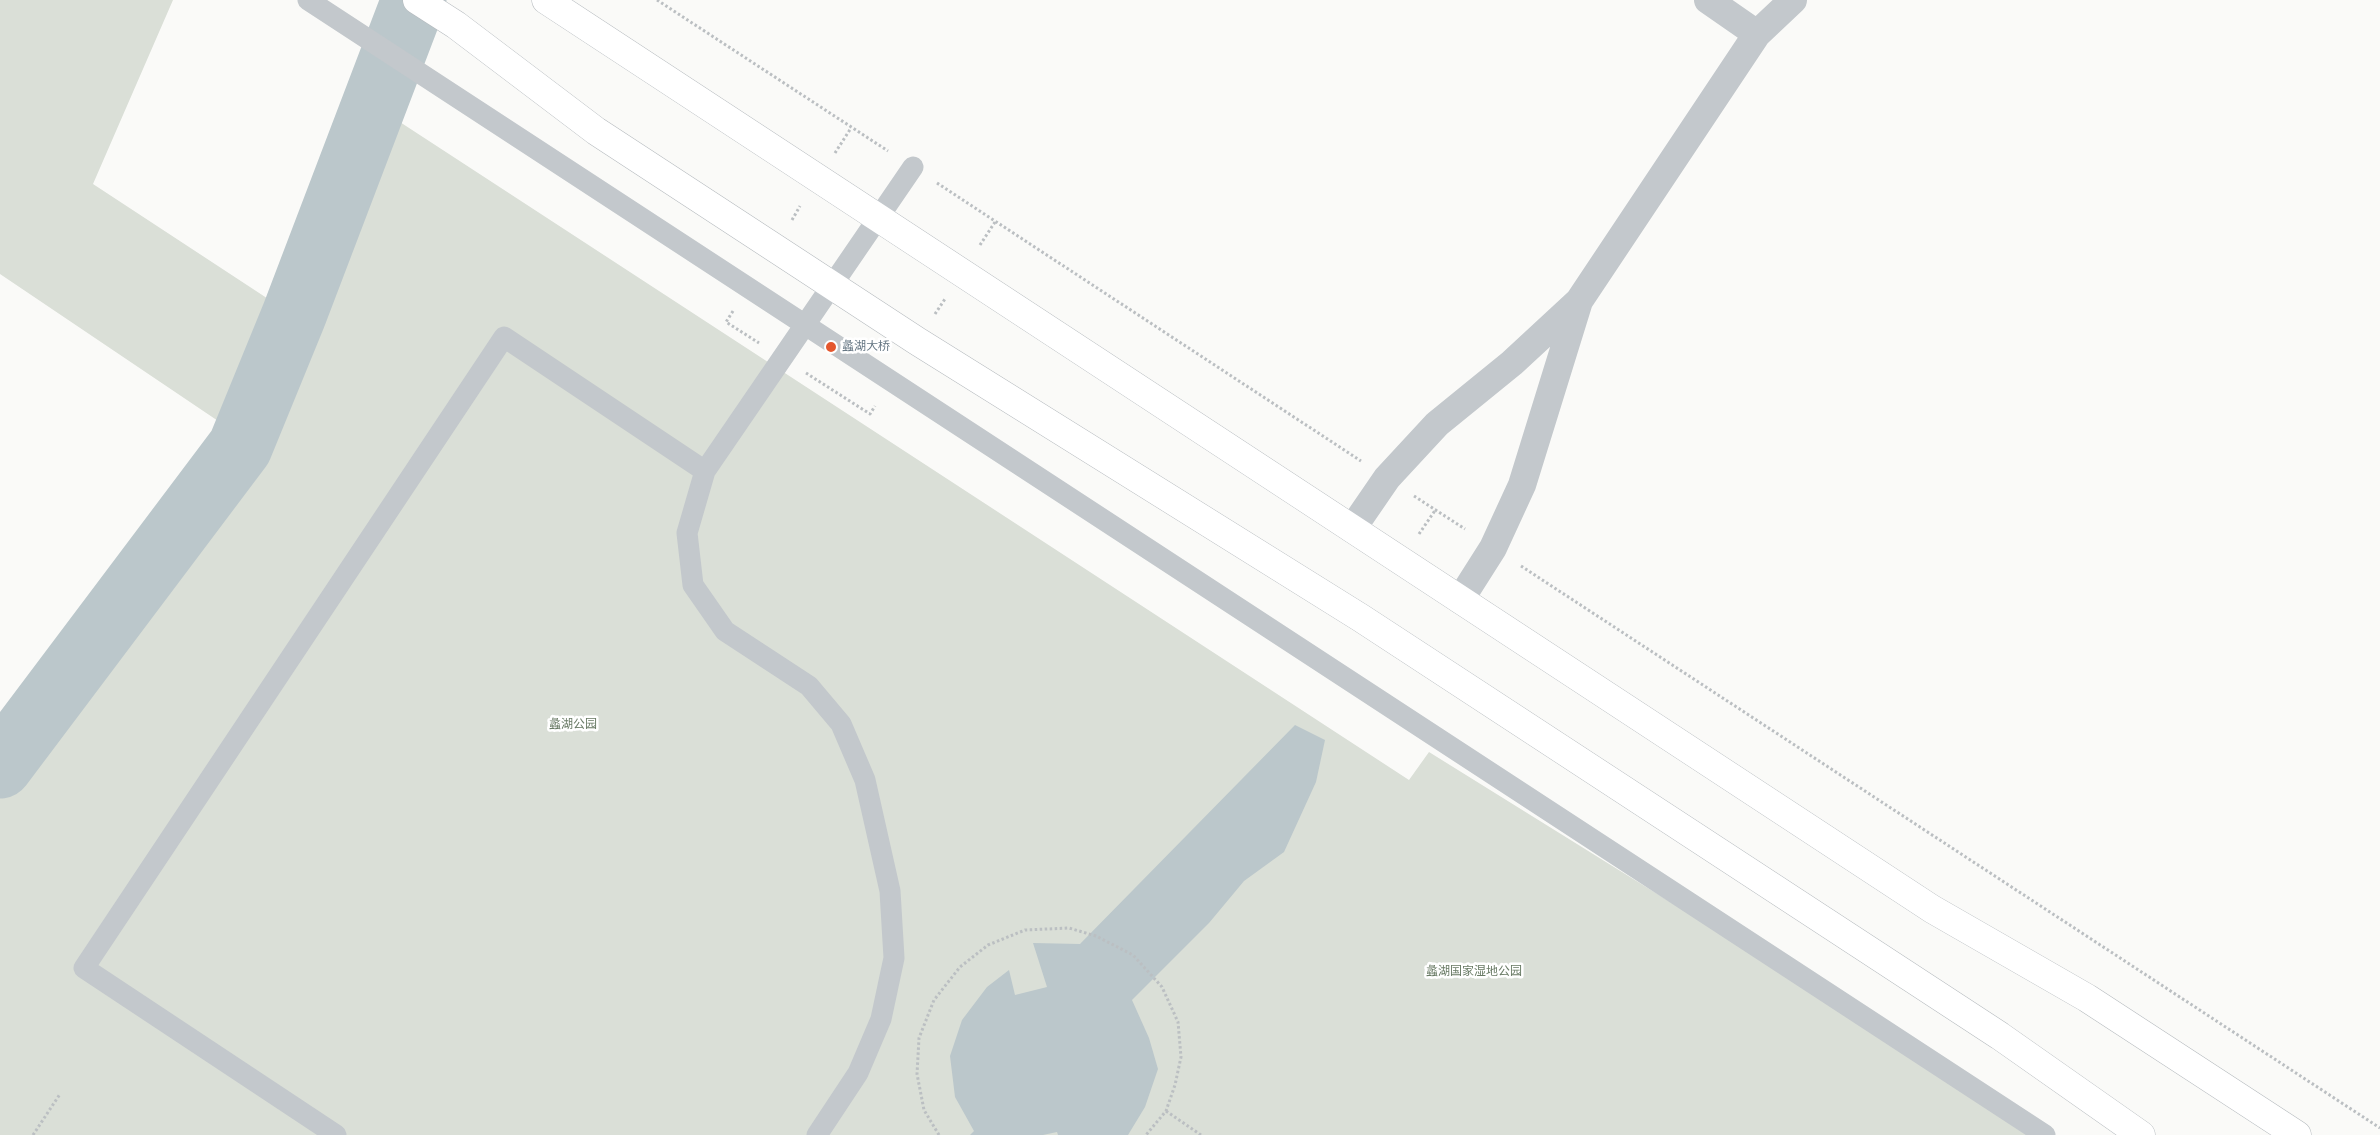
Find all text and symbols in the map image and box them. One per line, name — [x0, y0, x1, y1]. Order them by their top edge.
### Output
marker: 蠡湖大桥 — [824, 340, 838, 354]
place label: 蠡湖大桥 — [842, 340, 890, 354]
park label: 蠡湖公园 — [549, 718, 597, 732]
park label: 蠡湖国家湿地公园 — [1426, 965, 1522, 979]

